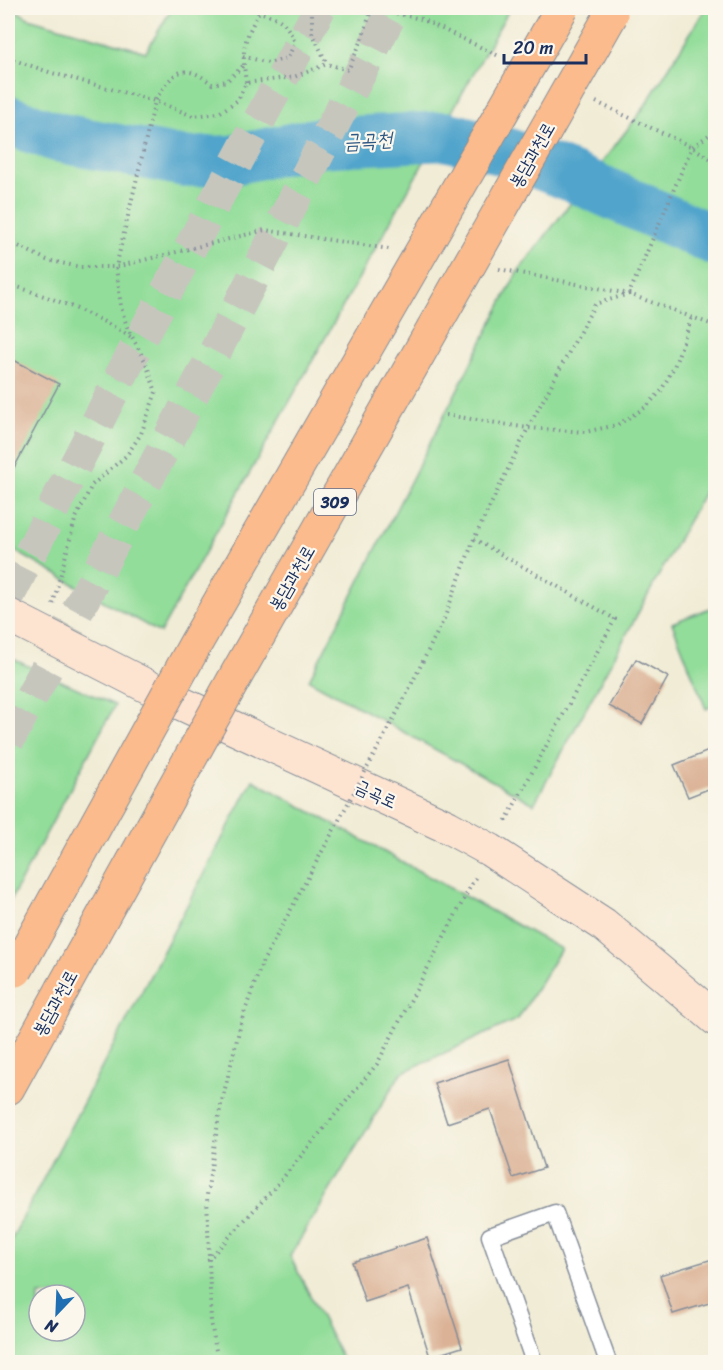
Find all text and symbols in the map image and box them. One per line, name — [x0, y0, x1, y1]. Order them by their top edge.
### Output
scale bar — [504, 27, 586, 65]
text: 20 m — [513, 32, 553, 64]
street label: 봉담과천로 — [500, 116, 564, 194]
water label: 금곡천 — [343, 122, 395, 159]
road number: 309 — [314, 489, 356, 515]
street label: 봉담과천로 — [260, 539, 324, 617]
street label: 금곡로 — [350, 770, 402, 818]
street label: 봉담과천로 — [23, 964, 87, 1042]
north arrow — [27, 1283, 87, 1343]
text: N — [40, 1310, 63, 1342]

